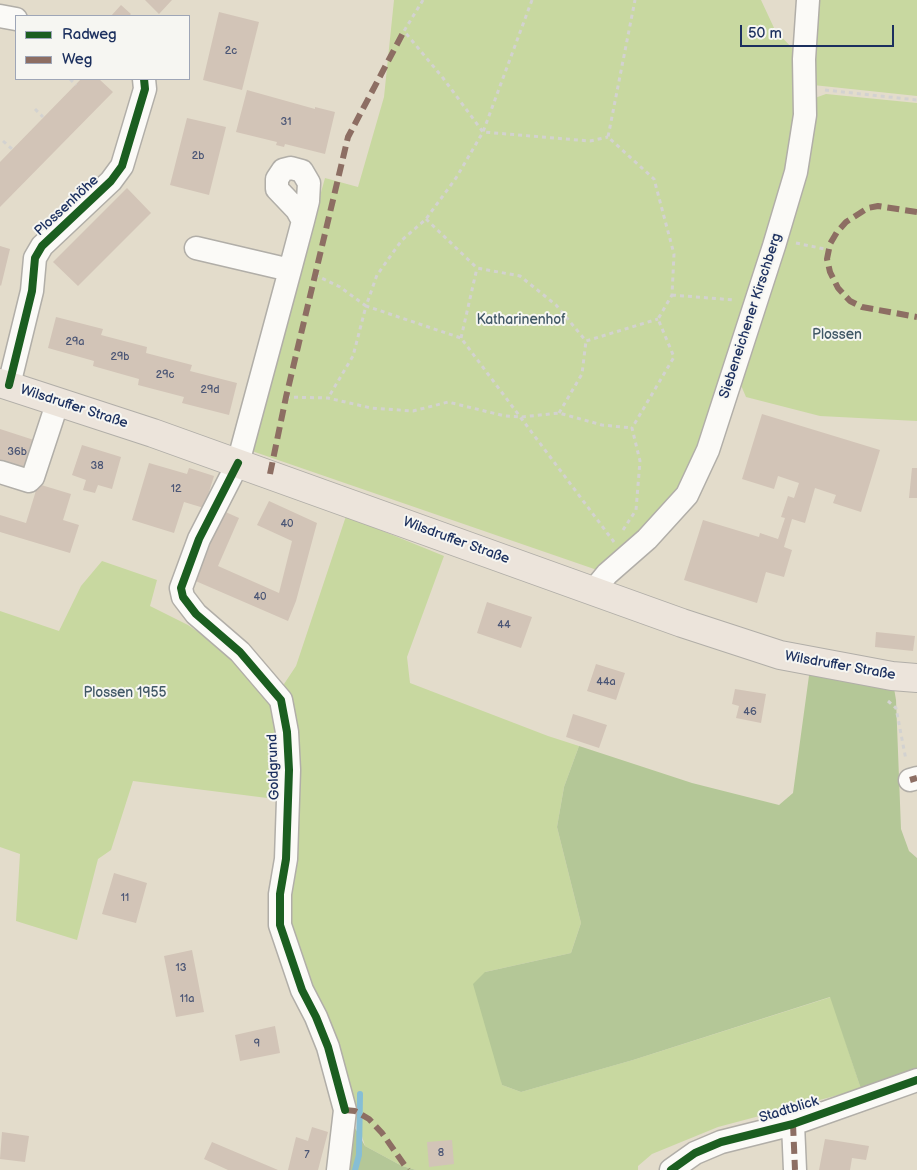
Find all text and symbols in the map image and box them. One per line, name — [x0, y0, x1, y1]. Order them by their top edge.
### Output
legend — [15, 15, 190, 80]
scale bar — [742, 15, 896, 47]
text: 50 m — [748, 24, 782, 43]
text: Radweg — [62, 25, 117, 44]
house number: 2c — [225, 44, 237, 58]
text: Weg — [62, 50, 92, 69]
house number: 31 — [280, 115, 292, 129]
house number: 2b — [192, 149, 204, 163]
street label: Plossenhöhe — [31, 172, 103, 240]
street label: Siebeneichener Kirschberg — [716, 231, 786, 401]
park label: Katharinenhof — [476, 312, 566, 328]
park label: Plossen — [812, 327, 862, 343]
house number: 29a — [65, 335, 85, 349]
house number: 29b — [110, 350, 130, 364]
house number: 29c — [156, 368, 174, 382]
street label: Wilsdruffer Straße — [18, 382, 130, 432]
house number: 29d — [200, 383, 220, 397]
house number: 36b — [7, 445, 27, 459]
house number: 38 — [90, 459, 104, 473]
house number: 12 — [171, 482, 181, 496]
street label: Wilsdruffer Straße — [400, 514, 512, 568]
house number: 40 — [280, 517, 294, 531]
house number: 40 — [253, 590, 267, 604]
house number: 44 — [497, 618, 511, 632]
street label: Wilsdruffer Straße — [783, 648, 897, 684]
house number: 44a — [596, 675, 616, 689]
park label: Plossen 1955 — [83, 685, 167, 701]
house number: 46 — [743, 705, 757, 719]
street label: Goldgrund — [264, 734, 284, 800]
house number: 11 — [121, 891, 129, 905]
house number: 13 — [175, 961, 187, 975]
house number: 11a — [180, 992, 194, 1006]
house number: 9 — [254, 1037, 260, 1051]
street label: Stadtblick — [757, 1093, 821, 1127]
house number: 8 — [438, 1146, 444, 1160]
house number: 7 — [304, 1148, 310, 1162]

